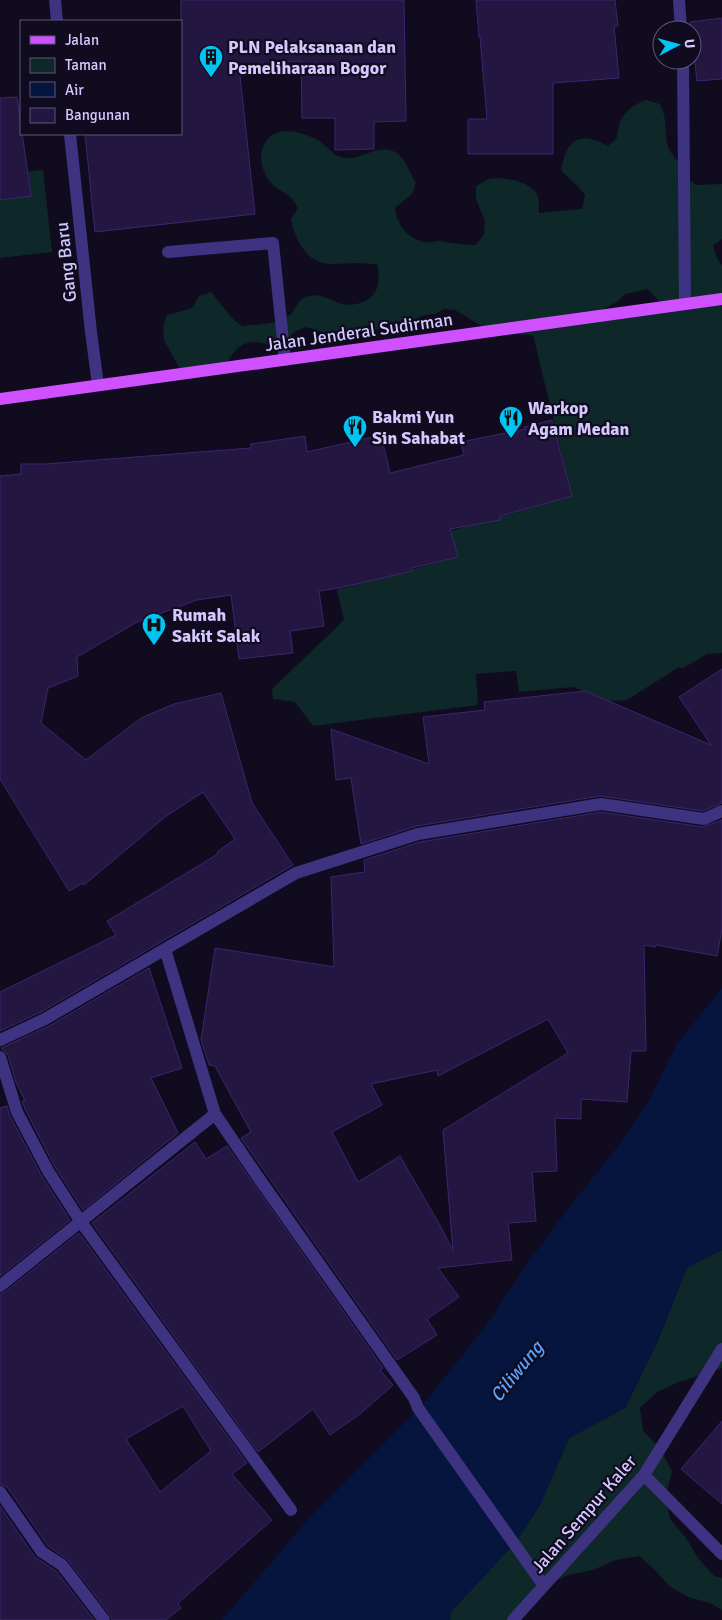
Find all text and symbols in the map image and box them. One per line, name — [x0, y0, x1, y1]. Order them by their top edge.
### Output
legend — [20, 20, 182, 135]
north arrow — [652, 20, 702, 70]
text: Jalan — [65, 31, 99, 49]
place label: PLN Pelaksanaan dan Pemeliharaan Bogor — [228, 36, 396, 79]
text: U — [680, 38, 698, 49]
building icon: PLN Pelaksanaan dan Pemeliharaan Bogor — [198, 44, 224, 78]
text: Taman — [65, 56, 107, 74]
text: Air — [65, 81, 84, 99]
text: Bangunan — [65, 106, 130, 124]
street label: Gang Baru — [51, 221, 81, 303]
street label: Jalan Jenderal Sudirman — [264, 308, 454, 356]
place label: Warkop Agam Medan — [528, 397, 630, 440]
restaurant icon: Warkop Agam Medan — [498, 405, 524, 439]
place label: Bakmi Yun Sin Sahabat — [372, 406, 465, 449]
restaurant icon: Bakmi Yun Sin Sahabat — [342, 414, 368, 448]
place label: Rumah Sakit Salak — [172, 604, 261, 647]
hospital icon: Rumah Sakit Salak — [141, 612, 167, 646]
water label: Ciliwung — [485, 1335, 550, 1407]
street label: Jalan Sempur Kaler — [527, 1450, 641, 1577]

